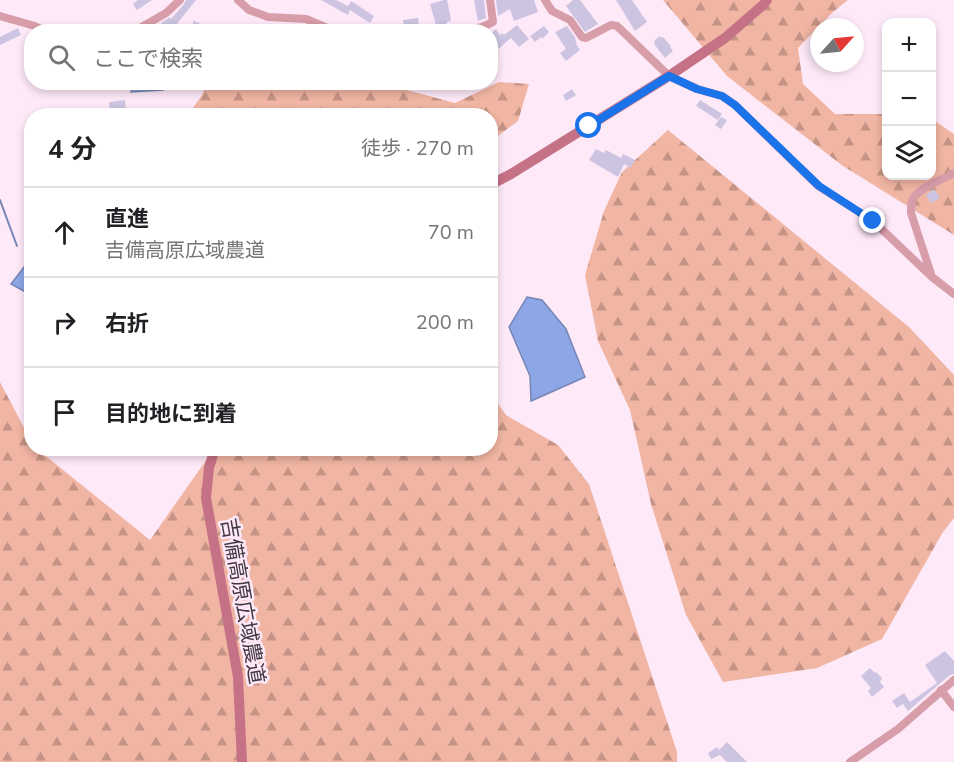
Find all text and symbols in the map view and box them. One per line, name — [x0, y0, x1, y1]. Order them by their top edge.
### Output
north arrow — [810, 18, 864, 72]
map controls — [882, 18, 936, 180]
button: + — [882, 18, 936, 72]
search box — [24, 24, 498, 90]
icon: search — [45, 41, 78, 74]
text: ここで検索 — [93, 44, 203, 74]
button: − — [882, 72, 936, 126]
route start — [575, 112, 601, 138]
button: layers — [882, 126, 936, 180]
text: 4 分 — [48, 132, 97, 167]
text: 徒歩 · 270 m — [361, 135, 474, 162]
text: 直進 — [105, 204, 149, 234]
route end — [859, 207, 885, 233]
icon: ahead — [48, 216, 81, 249]
text: 70 m — [428, 219, 474, 246]
text: 吉備高原広域農道 — [105, 237, 265, 264]
icon: right — [48, 306, 81, 339]
text: 右折 — [105, 309, 149, 339]
text: 200 m — [416, 309, 474, 336]
icon: arrive — [48, 396, 81, 429]
text: 目的地に到着 — [105, 399, 237, 429]
street label: 吉備高原広域農道 — [215, 516, 271, 686]

